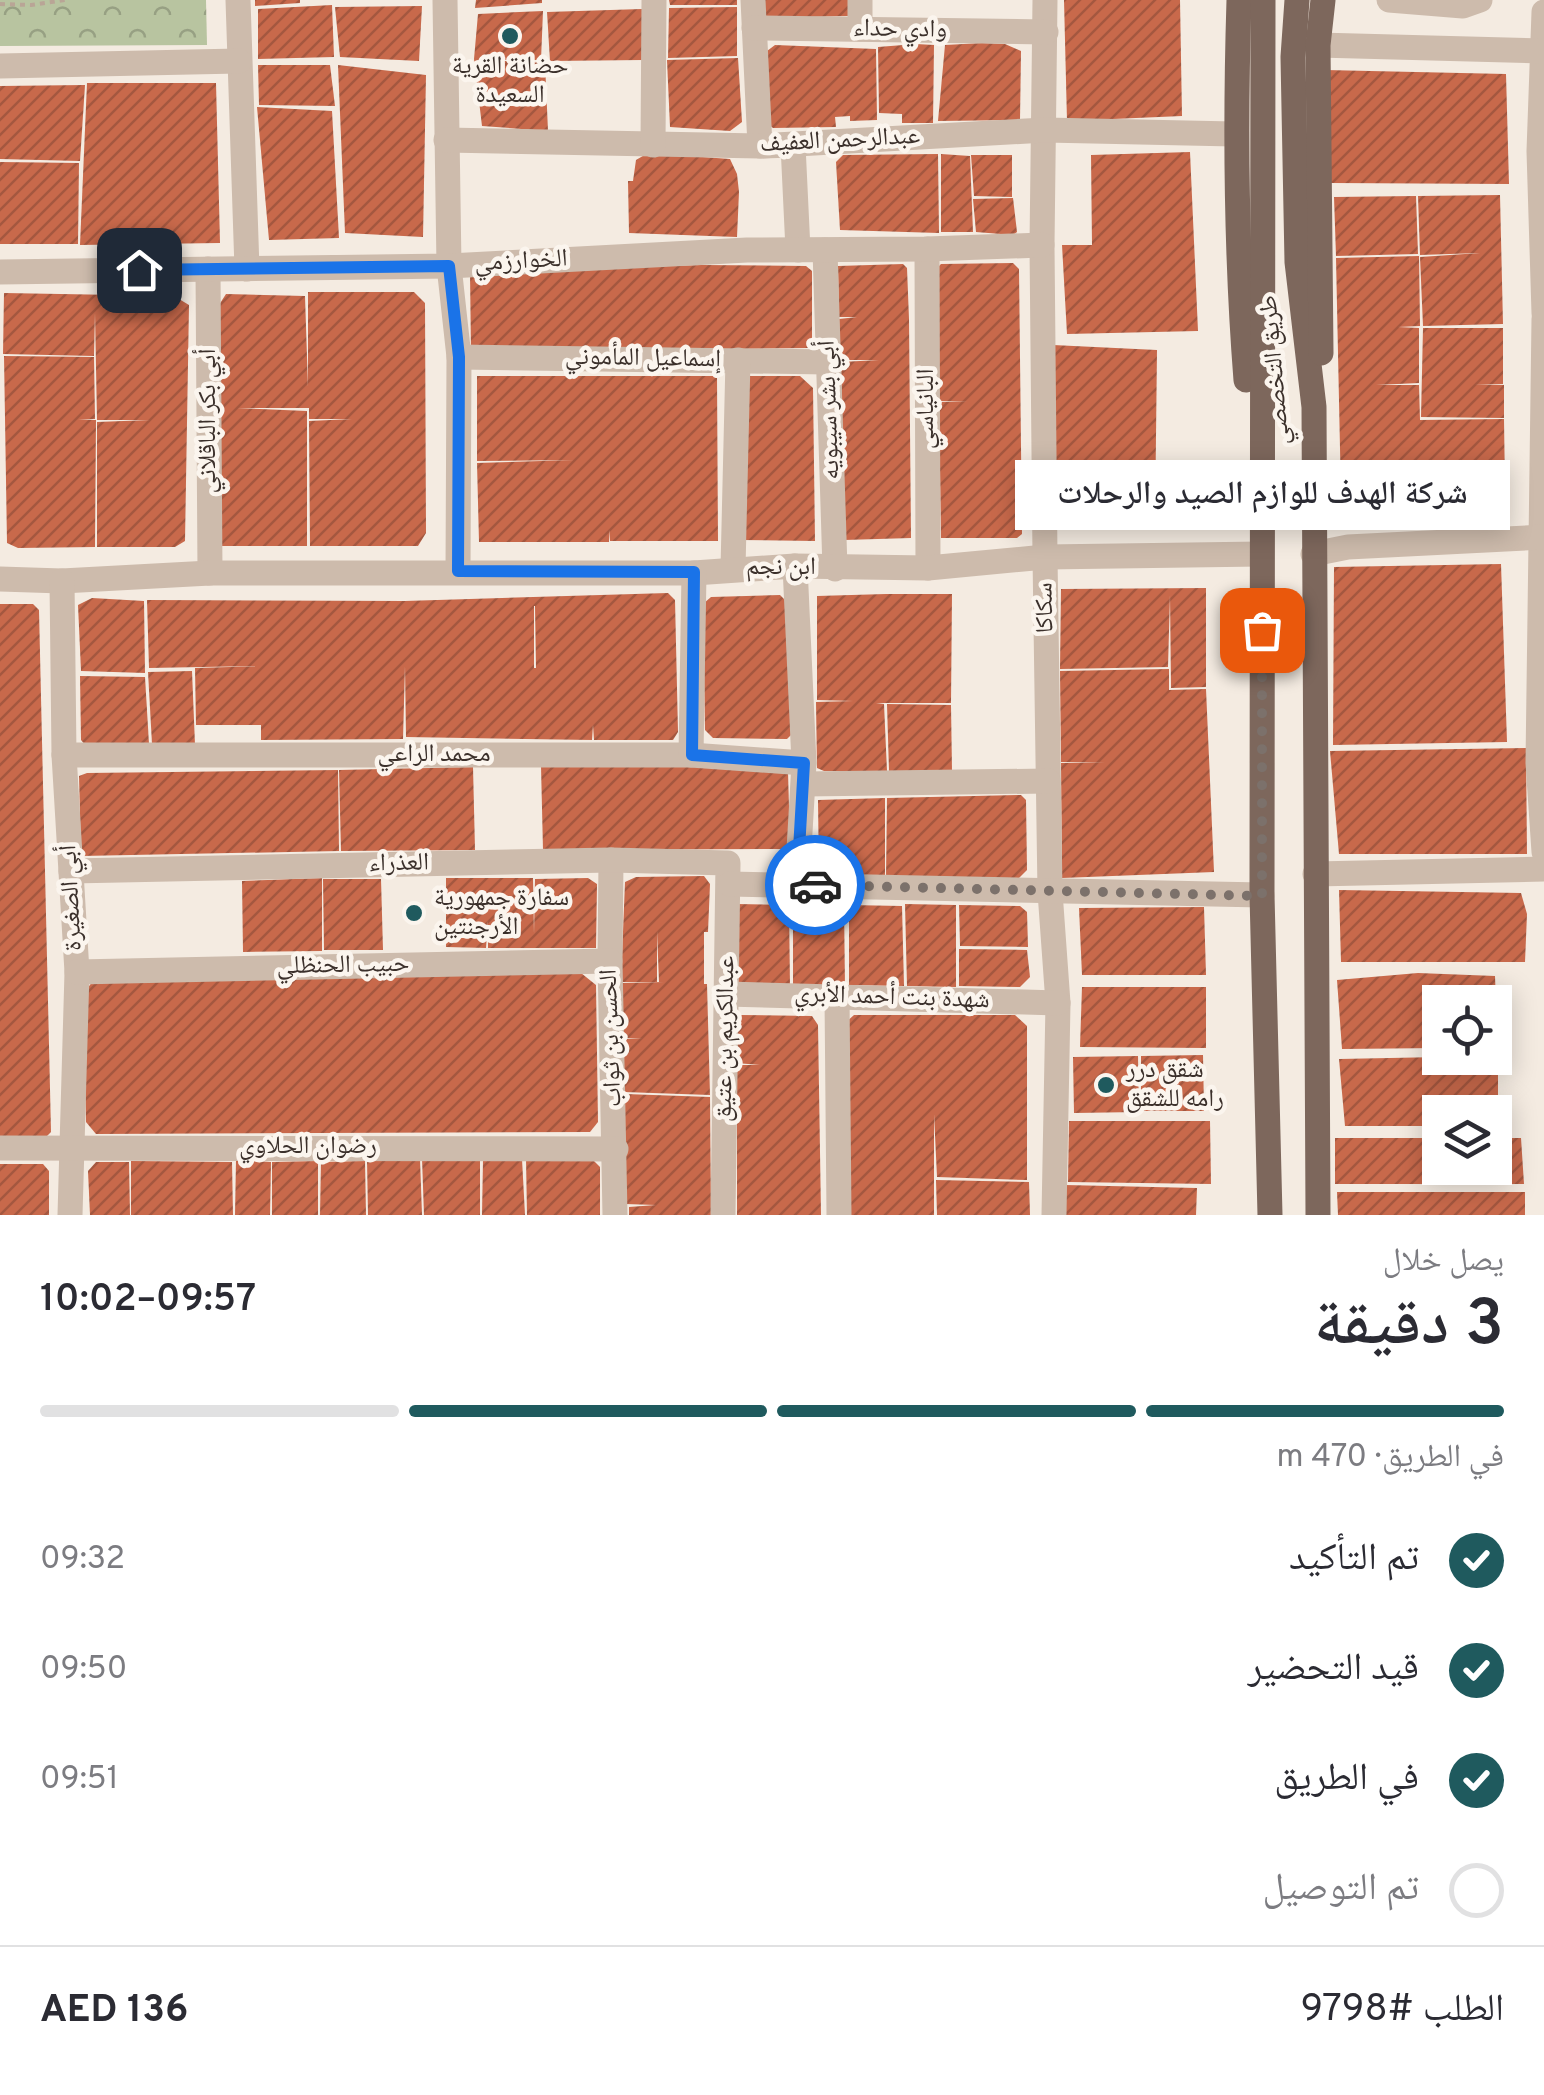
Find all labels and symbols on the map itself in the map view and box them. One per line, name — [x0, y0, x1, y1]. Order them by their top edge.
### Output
street label: وادي حداء — [853, 13, 947, 48]
marker: حضانة القرية السعيدة — [499, 25, 521, 47]
place label: حضانة القرية السعيدة — [452, 51, 568, 112]
street label: عبدالرحمن العفيف — [759, 121, 921, 161]
pin — [97, 228, 182, 313]
street label: الخوارزمي — [474, 244, 569, 282]
street label: طريق التخصصي — [1254, 294, 1300, 446]
street label: إسماعيل المأموني — [565, 340, 721, 378]
street label: أبي بشر سيبويه — [810, 340, 850, 480]
street label: أبي بكر الباقلاني — [191, 349, 226, 493]
street label: البانياسي — [911, 369, 944, 449]
callout: شركة الهدف للوازم الصيد والرحلات — [1014, 460, 1510, 530]
street label: ابن نجم — [746, 552, 816, 584]
street label: سكاكا — [1030, 582, 1062, 634]
pin — [1220, 588, 1305, 673]
street label: محمد الراعي — [377, 739, 491, 772]
courier — [765, 835, 865, 935]
street label: أبي الصغيرة — [52, 844, 92, 952]
street label: العذراء — [369, 847, 429, 881]
place label: سفارة جمهورية الأرجنتين — [434, 883, 569, 944]
marker: سفارة جمهورية الأرجنتين — [403, 902, 425, 924]
street label: حبيب الحنظلي — [276, 949, 410, 985]
street label: عبدالكريم بن عتيق — [709, 956, 743, 1122]
street label: الحسن بن ثواب — [594, 969, 630, 1107]
street label: شهدة بنت أحمد الأبري — [794, 977, 990, 1019]
place label: شقق درر رامه للشقق — [1125, 1055, 1224, 1116]
marker: شقق درر رامه للشقق — [1095, 1074, 1117, 1096]
street label: رضوان الحلاوي — [239, 1131, 377, 1164]

